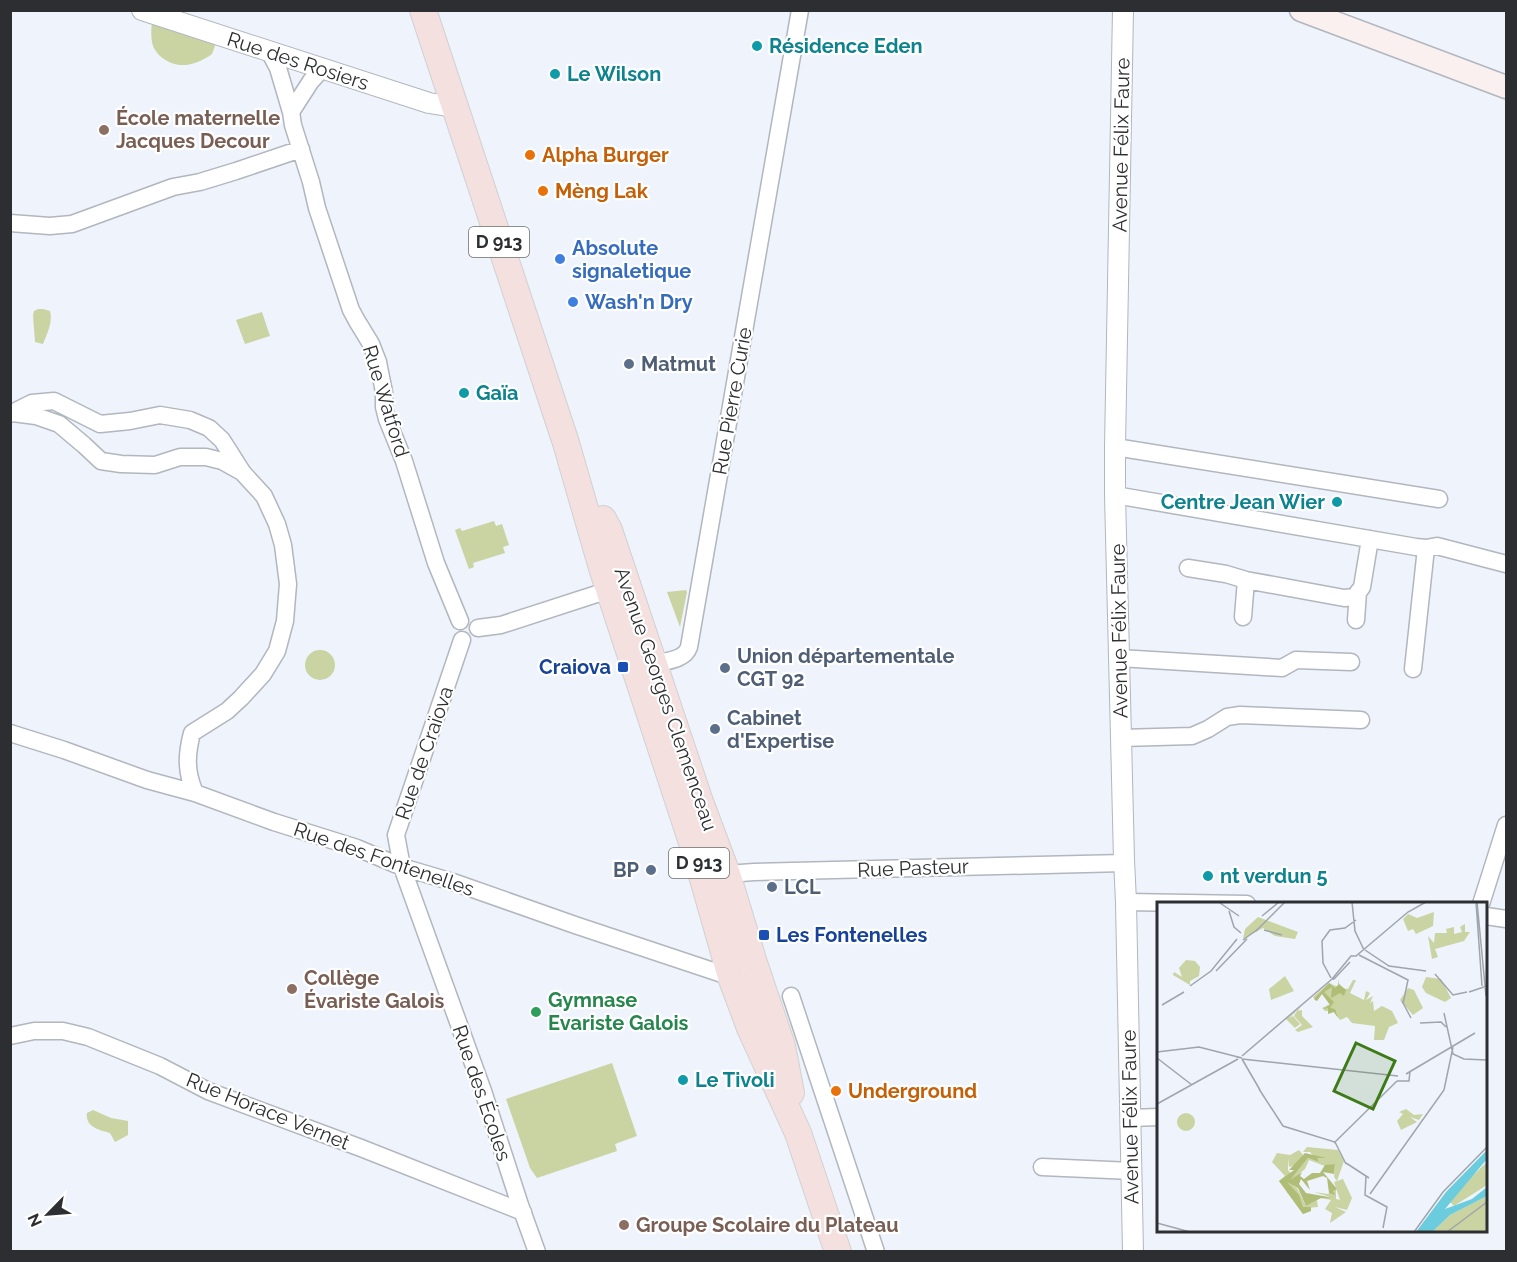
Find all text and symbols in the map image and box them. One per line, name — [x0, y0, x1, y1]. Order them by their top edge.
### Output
street label: Rue des Rosiers — [224, 27, 372, 95]
place label: Résidence Eden — [769, 34, 923, 58]
marker: Résidence Eden — [750, 39, 764, 53]
street label: Avenue Félix Faure — [1107, 57, 1135, 233]
place label: Le Wilson — [567, 62, 661, 86]
marker: Le Wilson — [548, 67, 562, 81]
place label: École maternelle Jacques Decour — [116, 106, 280, 153]
marker: École maternelle Jacques Decour — [97, 123, 111, 137]
place label: Alpha Burger — [542, 143, 669, 167]
marker: Alpha Burger — [523, 148, 537, 162]
place label: Mèng Lak — [555, 179, 649, 203]
marker: Mèng Lak — [536, 184, 550, 198]
road number: D 913 — [469, 227, 529, 257]
place label: Absolute signaletique — [572, 236, 691, 283]
marker: Absolute signaletique — [553, 252, 567, 266]
place label: Wash'n Dry — [585, 290, 693, 314]
marker: Wash'n Dry — [566, 295, 580, 309]
street label: Rue Pierre Curie — [707, 325, 757, 477]
street label: Rue Watford — [358, 342, 414, 460]
place label: Matmut — [641, 352, 716, 376]
marker: Matmut — [622, 357, 636, 371]
place label: Gaïa — [476, 381, 519, 405]
marker: Gaïa — [457, 386, 471, 400]
place label: Centre Jean Wier — [1161, 490, 1325, 514]
marker: Centre Jean Wier — [1330, 495, 1344, 509]
street label: Avenue Félix Faure — [1105, 543, 1133, 719]
street label: Avenue Georges Clemenceau — [610, 564, 722, 834]
place label: Union départementale CGT 92 — [737, 644, 954, 691]
place label: Craiova — [539, 655, 611, 679]
marker: Craiova — [616, 660, 630, 674]
marker: Union départementale CGT 92 — [718, 661, 732, 675]
street label: Rue de Craïova — [390, 683, 458, 823]
place label: Cabinet d'Expertise — [727, 706, 834, 753]
marker: Cabinet d'Expertise — [708, 722, 722, 736]
street label: Rue des Fontenelles — [291, 817, 477, 901]
road number: D 913 — [669, 848, 729, 878]
street label: Rue Pasteur — [857, 854, 969, 882]
place label: BP — [613, 858, 640, 882]
marker: BP — [644, 863, 658, 877]
place label: nt verdun 5 — [1220, 864, 1327, 888]
marker: nt verdun 5 — [1201, 869, 1215, 883]
place label: LCL — [784, 875, 821, 899]
marker: LCL — [765, 880, 779, 894]
inset map — [1157, 902, 1487, 1232]
place label: Les Fontenelles — [776, 923, 928, 947]
marker: Les Fontenelles — [757, 928, 771, 942]
place label: Collège Évariste Galois — [304, 966, 445, 1013]
marker: Collège Évariste Galois — [285, 982, 299, 996]
place label: Gymnase Evariste Galois — [548, 988, 689, 1035]
marker: Gymnase Evariste Galois — [529, 1005, 543, 1019]
street label: Rue des Écoles — [448, 1022, 516, 1164]
street label: Avenue Félix Faure — [1116, 1029, 1144, 1205]
street label: Rue Horace Vernet — [183, 1067, 353, 1155]
place label: Le Tivoli — [695, 1068, 774, 1092]
marker: Le Tivoli — [676, 1073, 690, 1087]
place label: Underground — [848, 1079, 977, 1103]
marker: Underground — [829, 1084, 843, 1098]
north arrow — [18, 1184, 78, 1244]
text: N — [24, 1211, 46, 1230]
place label: Groupe Scolaire du Plateau — [636, 1213, 899, 1237]
marker: Groupe Scolaire du Plateau — [617, 1218, 631, 1232]

